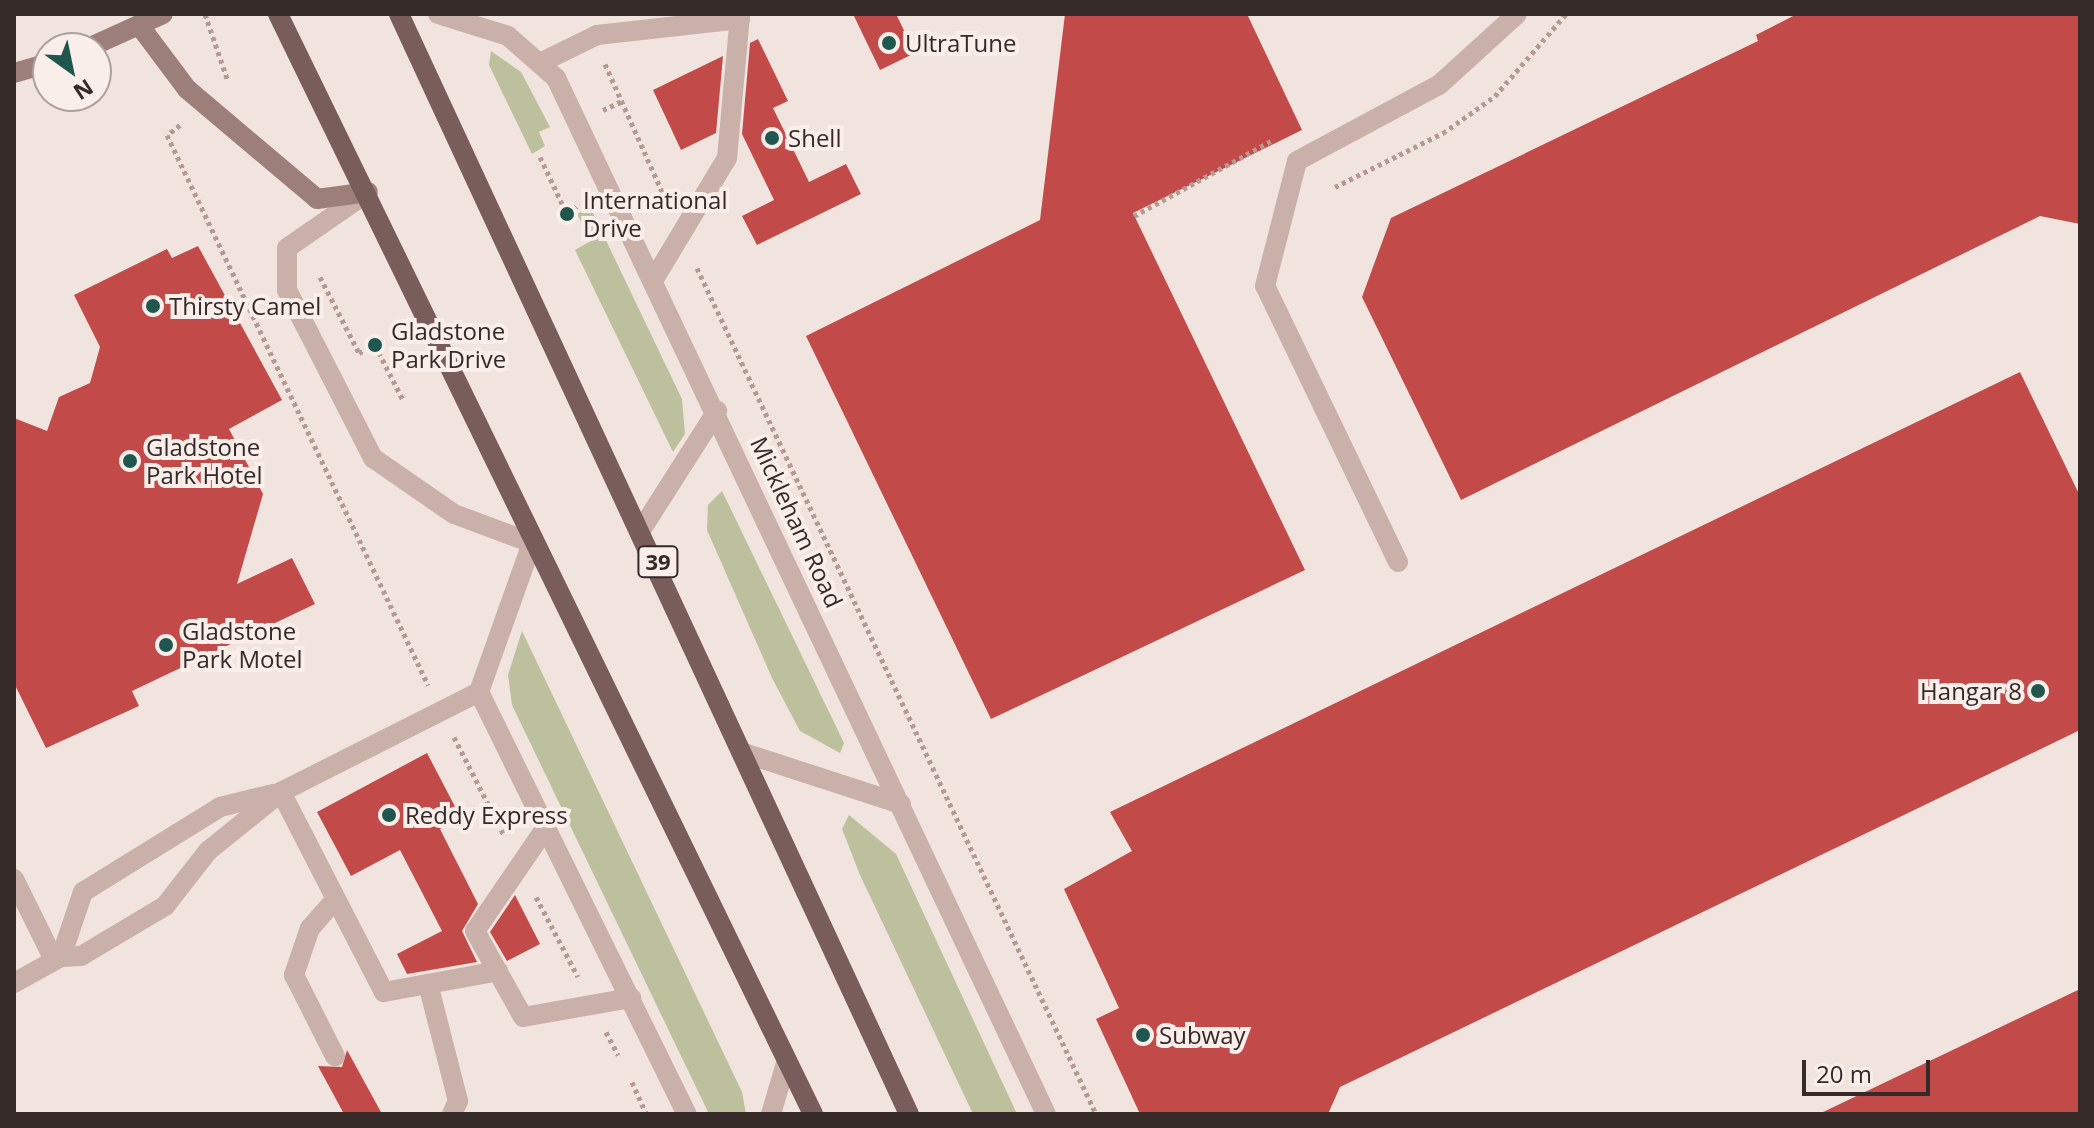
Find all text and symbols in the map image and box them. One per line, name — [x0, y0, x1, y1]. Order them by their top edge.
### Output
place label: UltraTune — [905, 29, 1016, 57]
north arrow — [32, 32, 112, 112]
marker: UltraTune — [880, 34, 898, 52]
text: N — [68, 73, 100, 108]
place label: Shell — [788, 124, 841, 152]
marker: Shell — [763, 129, 781, 147]
place label: International Drive — [583, 186, 727, 242]
marker: International Drive — [558, 205, 576, 223]
place label: Thirsty Camel — [169, 292, 321, 320]
marker: Thirsty Camel — [144, 297, 162, 315]
place label: Gladstone Park Drive — [391, 317, 506, 373]
marker: Gladstone Park Drive — [366, 336, 384, 354]
street label: Mickleham Road — [745, 432, 849, 612]
place label: Gladstone Park Hotel — [146, 433, 263, 489]
marker: Gladstone Park Hotel — [121, 452, 139, 470]
road number: 39 — [636, 544, 680, 580]
place label: Gladstone Park Motel — [182, 617, 303, 673]
marker: Gladstone Park Motel — [157, 636, 175, 654]
place label: Hangar 8 — [1920, 677, 2022, 705]
marker: Hangar 8 — [2029, 682, 2047, 700]
place label: Reddy Express — [405, 801, 568, 829]
marker: Reddy Express — [380, 806, 398, 824]
place label: Subway — [1159, 1021, 1246, 1049]
marker: Subway — [1134, 1026, 1152, 1044]
scale bar — [1806, 1044, 1934, 1094]
text: 20 m — [1816, 1057, 1872, 1090]

